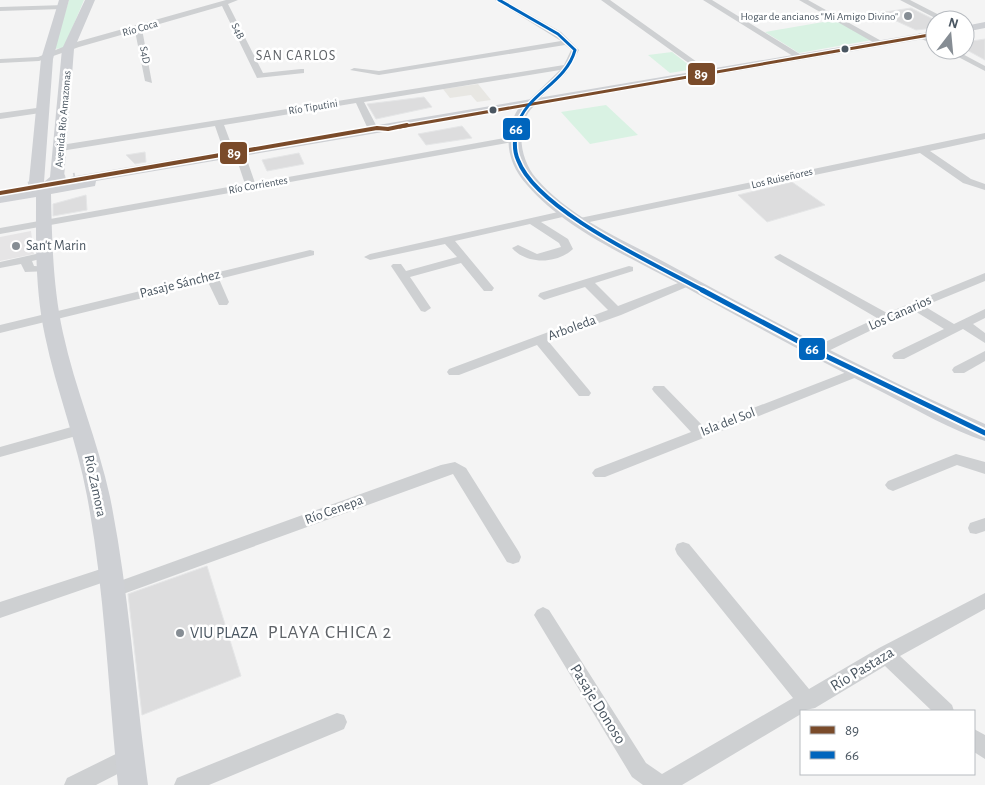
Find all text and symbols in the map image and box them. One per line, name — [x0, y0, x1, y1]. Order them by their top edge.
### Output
marker: Hogar de ancianos "Mi Amigo Divino" — [902, 10, 914, 22]
north arrow — [925, 10, 975, 60]
place label: Hogar de ancianos "Mi Amigo Divino" — [741, 11, 898, 22]
text: N — [947, 15, 960, 32]
street label: Río Coca — [121, 18, 159, 38]
street label: S4B — [230, 21, 246, 41]
unlabelled marker — [840, 44, 850, 54]
street label: S4D — [138, 45, 152, 65]
district label: SAN CARLOS — [256, 49, 336, 63]
line badge: 89 — [687, 62, 716, 86]
text: 89 — [694, 68, 708, 82]
street label: Avenida Río Amazonas — [53, 70, 73, 168]
street label: Río Tiputini — [288, 98, 338, 116]
unlabelled marker — [488, 105, 498, 115]
line badge: 66 — [502, 117, 531, 141]
text: 66 — [509, 123, 523, 137]
line badge: 89 — [219, 141, 248, 165]
text: 89 — [227, 147, 241, 161]
street label: Los Ruiseñores — [750, 166, 814, 190]
street label: Río Corrientes — [228, 174, 288, 196]
place label: San't Marin — [26, 239, 86, 253]
marker: San't Marin — [10, 240, 22, 252]
street label: Pasaje Sánchez — [138, 267, 222, 301]
street label: Los Canarios — [866, 293, 934, 333]
street label: Arboleda — [546, 313, 598, 343]
line badge: 66 — [798, 337, 826, 361]
text: 66 — [805, 343, 819, 357]
street label: Isla del Sol — [699, 405, 757, 439]
street label: Río Zamora — [82, 454, 108, 519]
street label: Río Cenepa — [303, 493, 366, 527]
district label: PLAYA CHICA 2 — [268, 623, 392, 642]
place label: VIU PLAZA — [190, 625, 258, 641]
marker: VIU PLAZA — [174, 627, 186, 639]
street label: Río Pastaza — [827, 644, 897, 694]
street label: Pasaje Donoso — [566, 661, 629, 747]
legend — [800, 710, 975, 775]
text: 89 — [845, 723, 859, 738]
text: 66 — [845, 748, 859, 763]

